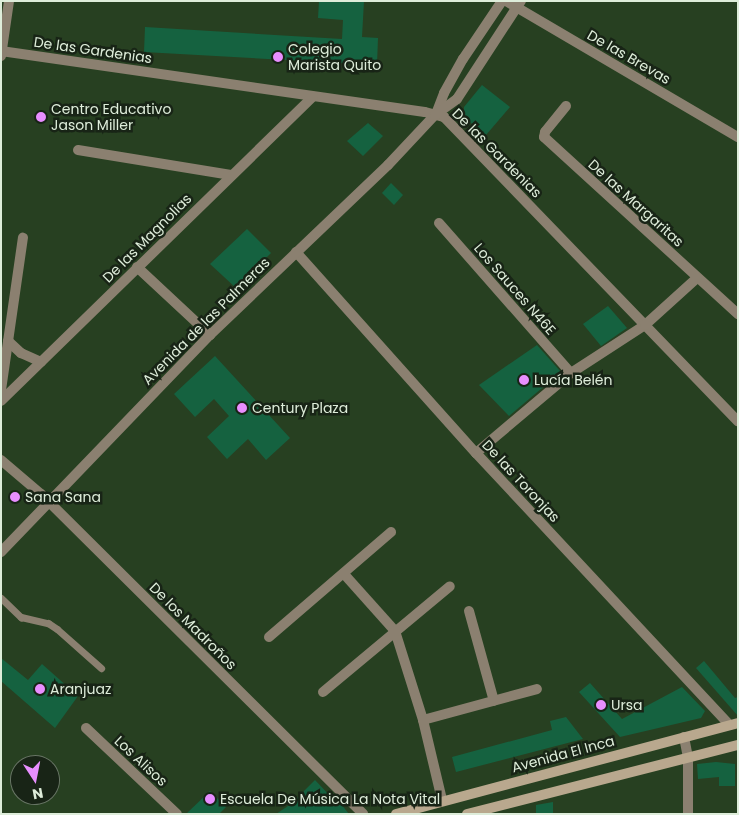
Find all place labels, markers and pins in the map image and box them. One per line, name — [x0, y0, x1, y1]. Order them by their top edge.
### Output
place label: Colegio Marista Quito — [288, 41, 381, 74]
marker: Colegio Marista Quito — [272, 51, 284, 63]
place label: Centro Educativo Jason Miller — [51, 101, 171, 134]
marker: Centro Educativo Jason Miller — [35, 111, 47, 123]
place label: Lucía Belén — [534, 372, 612, 388]
marker: Lucía Belén — [518, 374, 530, 386]
place label: Century Plaza — [252, 400, 348, 416]
marker: Century Plaza — [236, 402, 248, 414]
place label: Sana Sana — [25, 489, 101, 505]
marker: Sana Sana — [9, 491, 21, 503]
place label: Aranjuaz — [50, 681, 111, 697]
marker: Aranjuaz — [34, 683, 46, 695]
place label: Ursa — [611, 697, 642, 713]
marker: Ursa — [595, 699, 607, 711]
place label: Escuela De Música La Nota Vital — [220, 791, 440, 807]
marker: Escuela De Música La Nota Vital — [204, 793, 216, 805]

